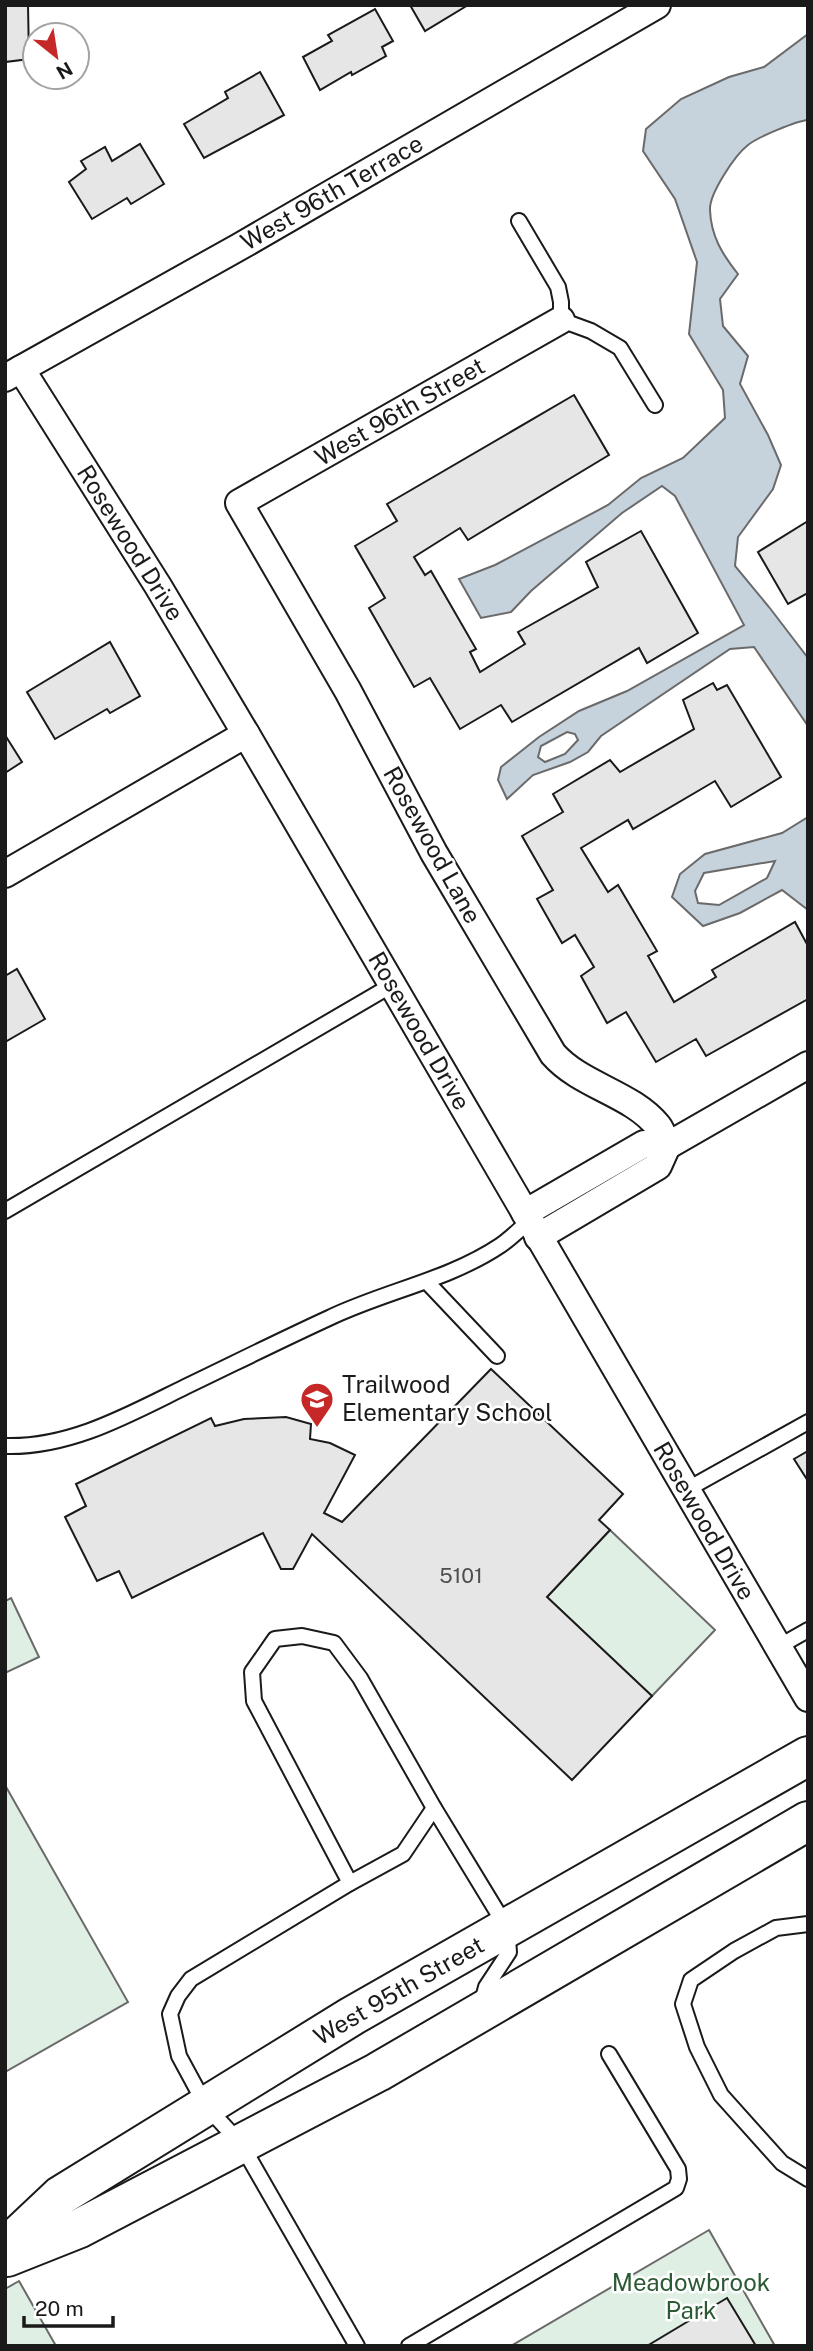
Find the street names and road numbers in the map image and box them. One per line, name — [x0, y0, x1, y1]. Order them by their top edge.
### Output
street label: West 96th Terrace — [236, 129, 427, 256]
street label: West 96th Street — [310, 351, 489, 471]
street label: Rosewood Drive — [72, 460, 190, 625]
street label: Rosewood Lane — [378, 761, 488, 928]
street label: Rosewood Drive — [363, 946, 477, 1115]
street label: Rosewood Drive — [648, 1436, 762, 1605]
street label: West 95th Street — [308, 1930, 489, 2050]

